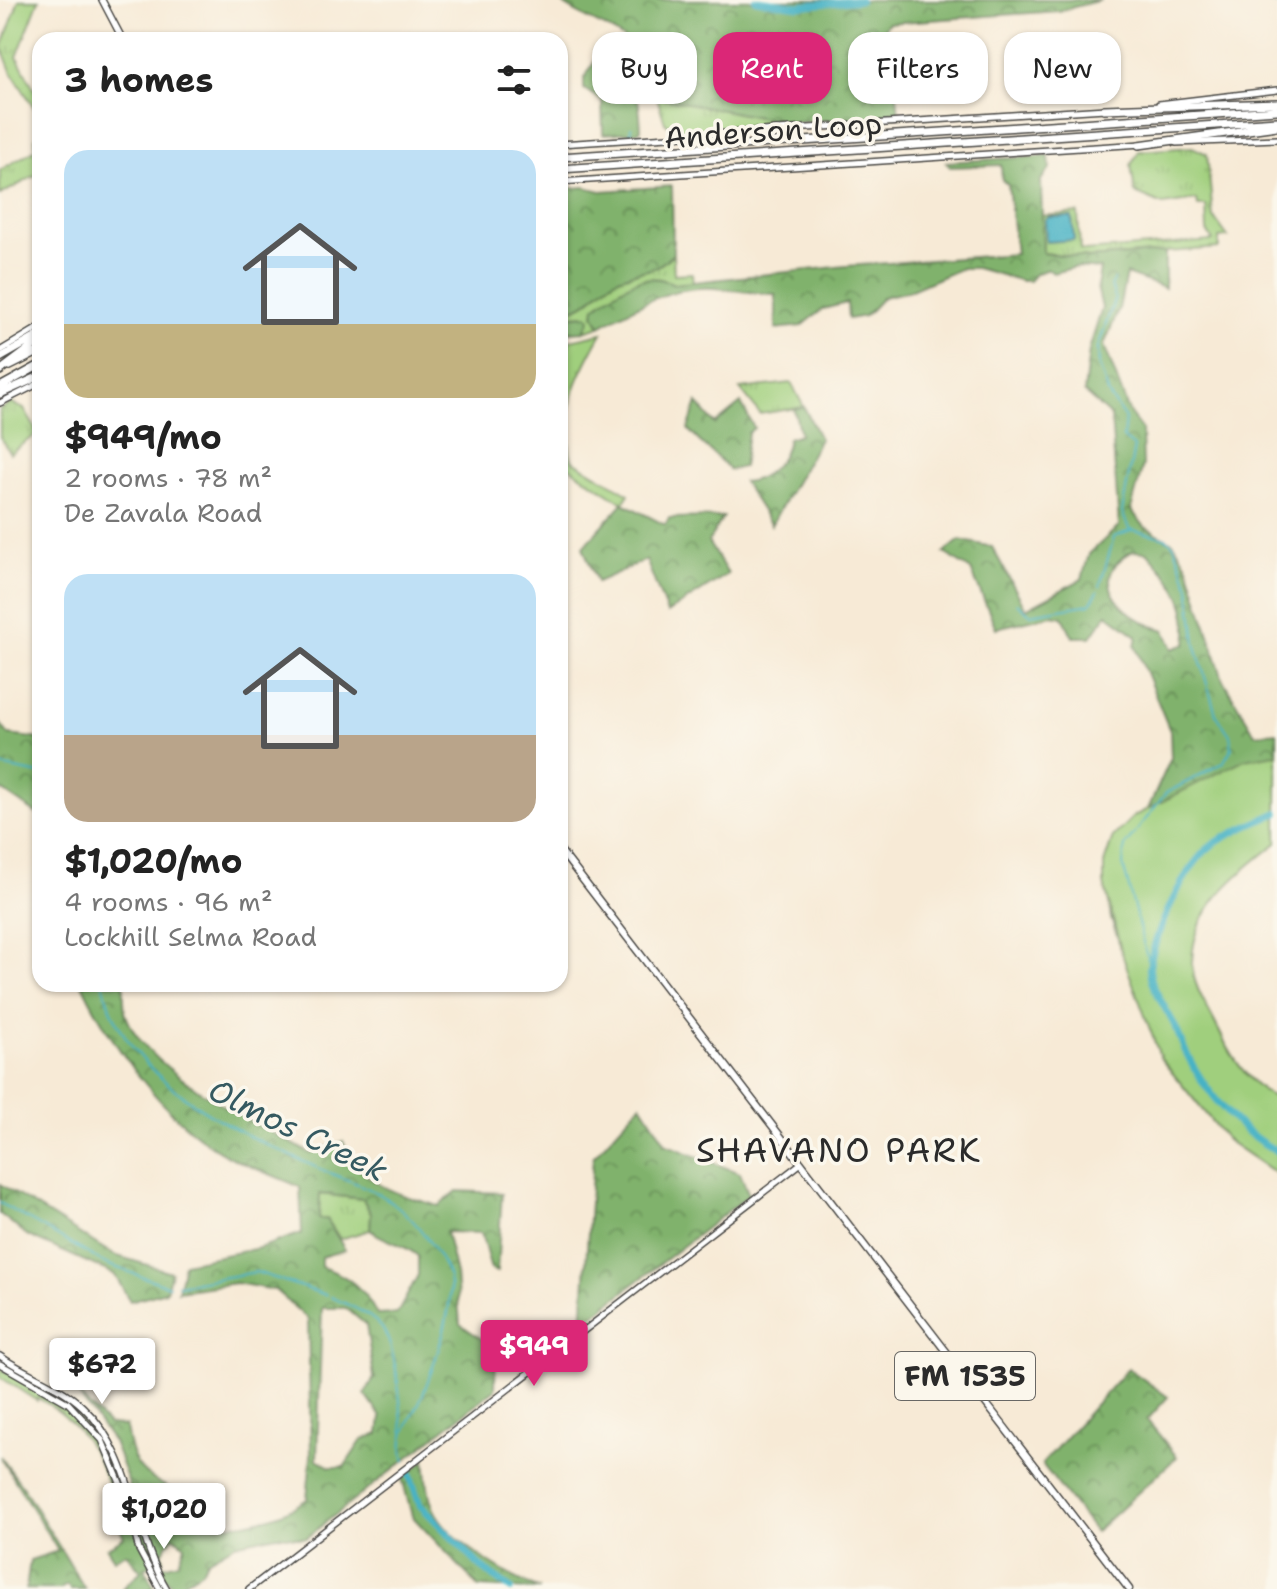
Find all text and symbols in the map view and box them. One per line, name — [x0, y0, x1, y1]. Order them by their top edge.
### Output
chip: Buy — [592, 32, 697, 104]
chip: Rent — [713, 32, 832, 104]
chip: Filters — [848, 32, 988, 104]
chip: New — [1004, 32, 1121, 104]
text: 3 homes — [64, 57, 213, 103]
icon: filters — [492, 58, 536, 102]
street label: Anderson Loop — [663, 102, 883, 159]
icon: home — [228, 202, 372, 346]
text: $949/mo — [64, 414, 222, 460]
text: 2 rooms · 78 m² — [64, 460, 272, 495]
text: De Zavala Road — [64, 495, 262, 530]
icon: home — [228, 626, 372, 770]
text: $1,020/mo — [64, 838, 243, 884]
text: 4 rooms · 96 m² — [64, 884, 273, 919]
text: Lockhill Selma Road — [64, 919, 317, 954]
water label: Olmos Creek — [202, 1068, 395, 1191]
district label: SHAVANO PARK — [696, 1127, 982, 1173]
pin: $949 — [487, 1320, 581, 1388]
text: $949 — [499, 1328, 569, 1363]
pin: $672 — [55, 1338, 149, 1406]
text: $672 — [67, 1346, 137, 1381]
road number: FM 1535 — [895, 1352, 1035, 1400]
pin: $1,020 — [99, 1483, 229, 1551]
text: $1,020 — [120, 1491, 208, 1526]

